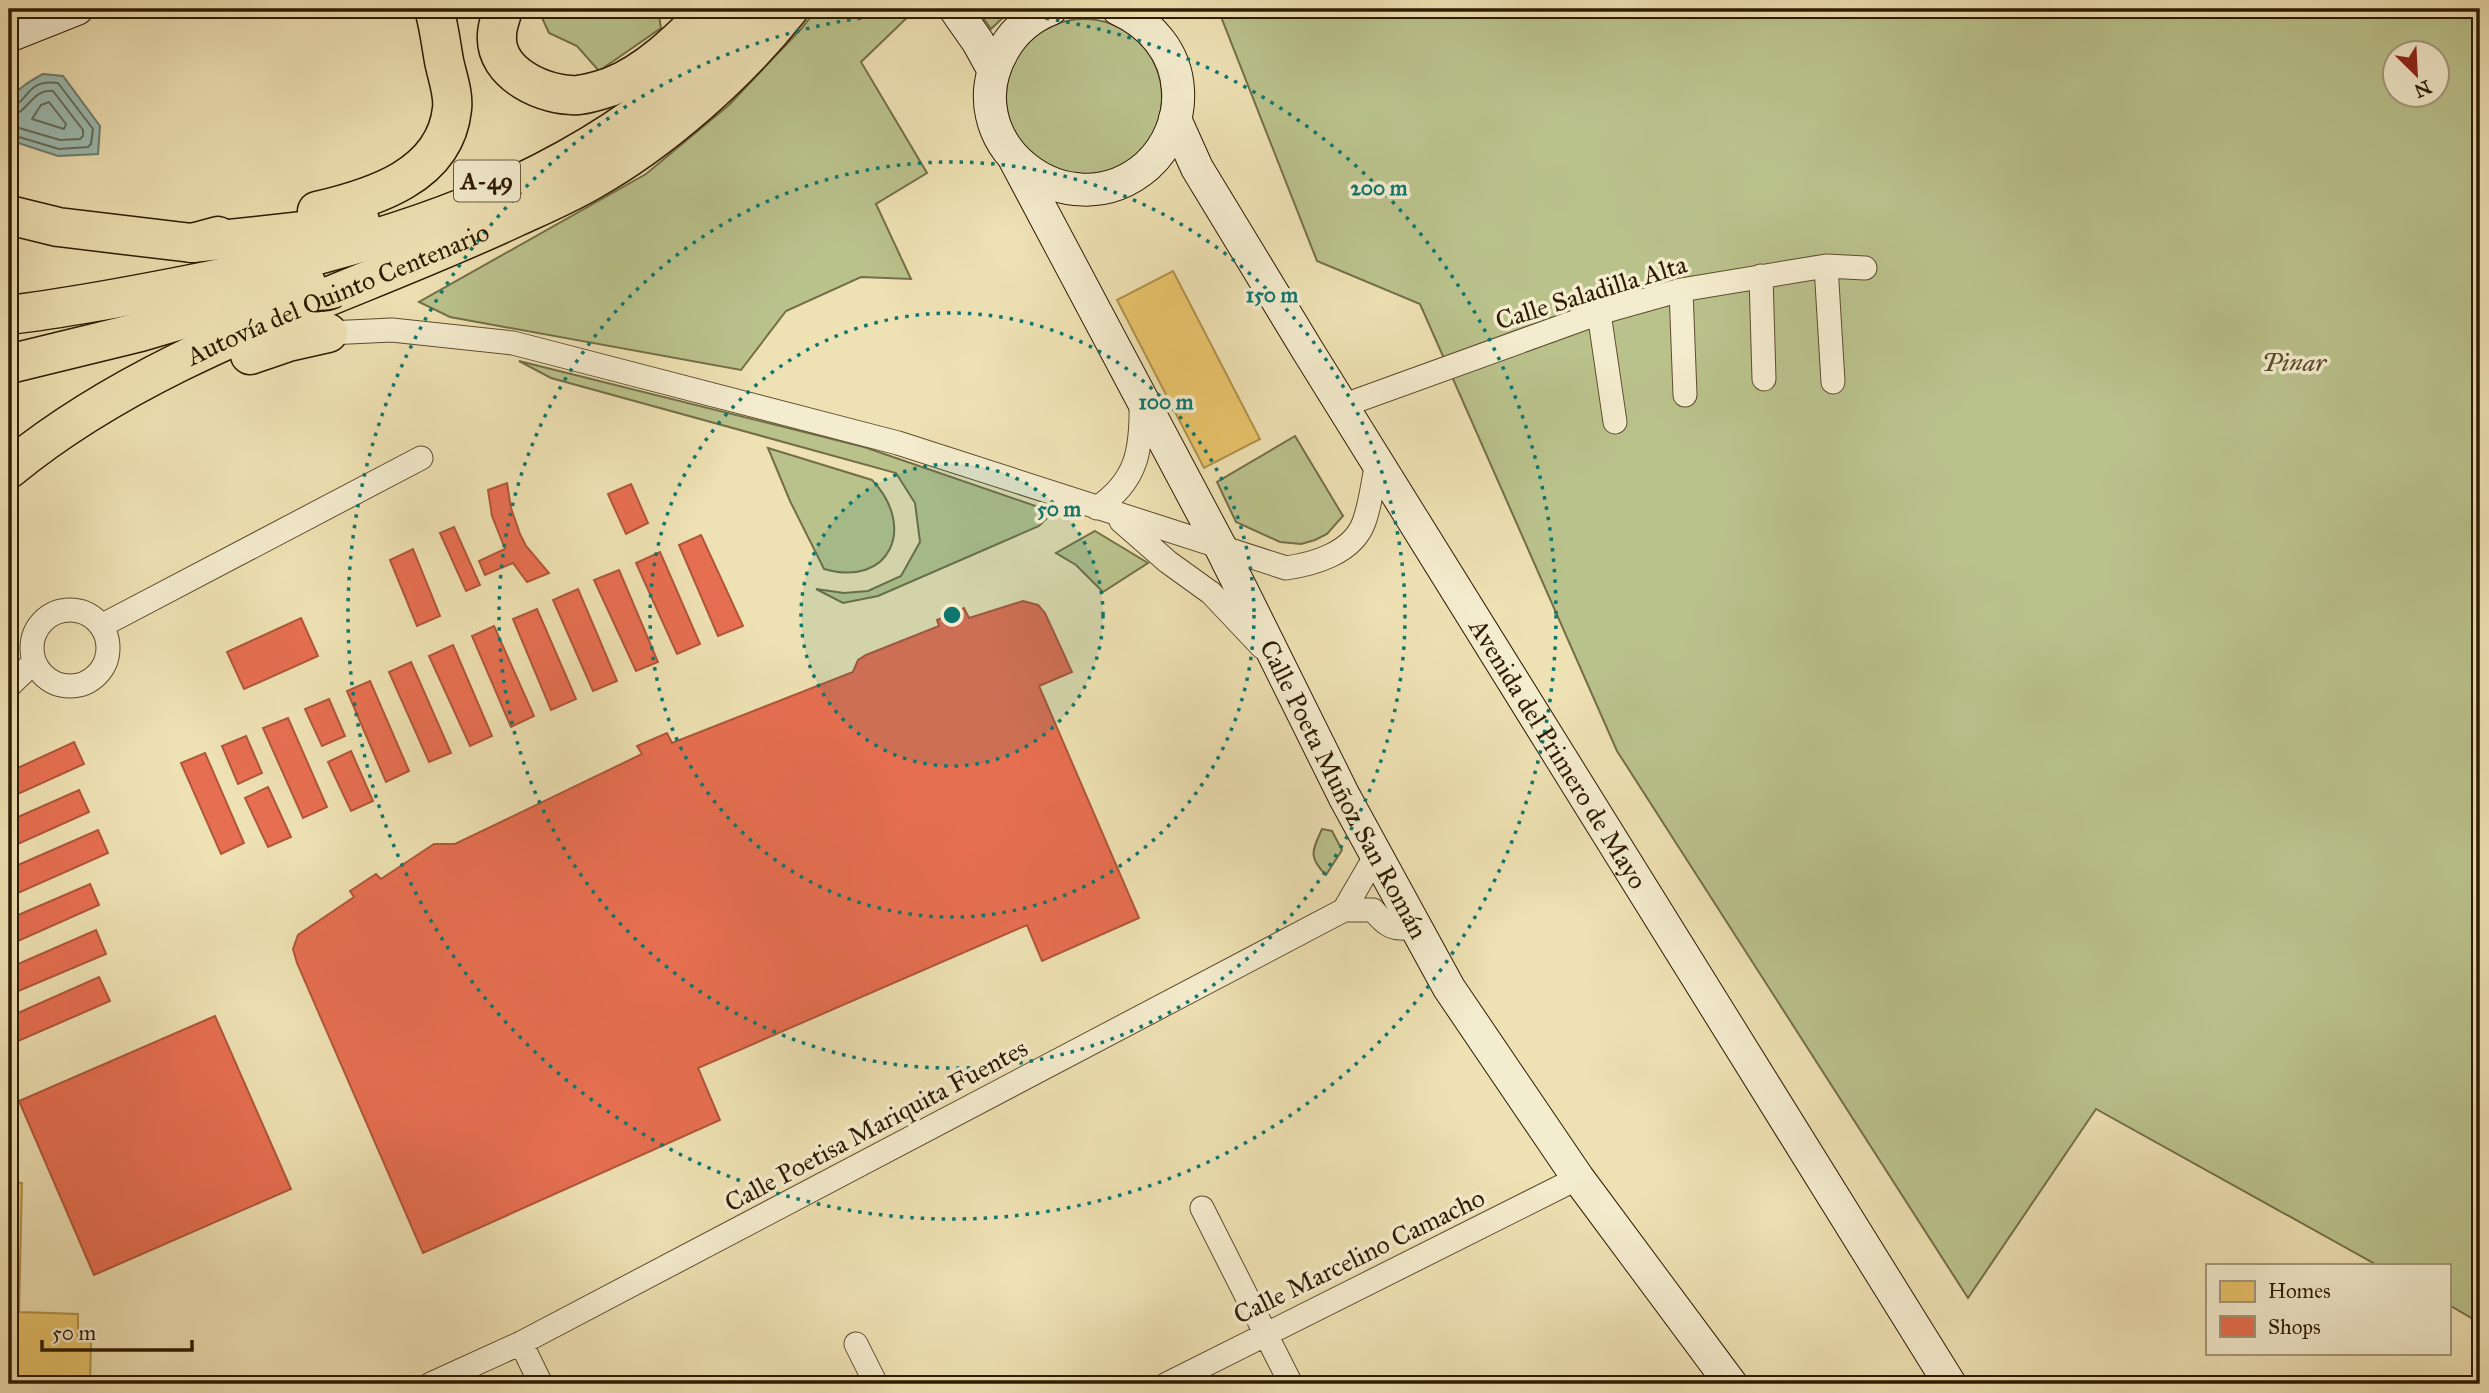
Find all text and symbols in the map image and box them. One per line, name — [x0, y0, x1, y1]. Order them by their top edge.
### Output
north arrow — [2380, 38, 2450, 108]
text: N — [2411, 75, 2435, 103]
road number: A-49 — [454, 160, 520, 202]
text: 200 m — [1351, 175, 1408, 201]
street label: Autovía del Quinto Centenario — [180, 215, 494, 373]
street label: Calle Saladilla Alta — [1491, 248, 1691, 336]
text: 150 m — [1246, 282, 1298, 308]
park label: Pinar — [2262, 346, 2327, 378]
text: 100 m — [1139, 389, 1194, 415]
text: 50 m — [1037, 496, 1081, 522]
centre of rings — [940, 603, 964, 627]
street label: Avenida del Primero de Mayo — [1462, 612, 1654, 895]
street label: Calle Poeta Muñoz San Román — [1253, 634, 1435, 944]
street label: Calle Poetisa Mariquita Fuentes — [719, 1031, 1033, 1219]
street label: Calle Marcelino Camacho — [1228, 1181, 1490, 1331]
legend — [2206, 1264, 2450, 1354]
text: Homes — [2268, 1278, 2331, 1304]
scale bar — [42, 1309, 192, 1353]
text: Shops — [2268, 1314, 2321, 1340]
text: 50 m — [52, 1320, 97, 1346]

